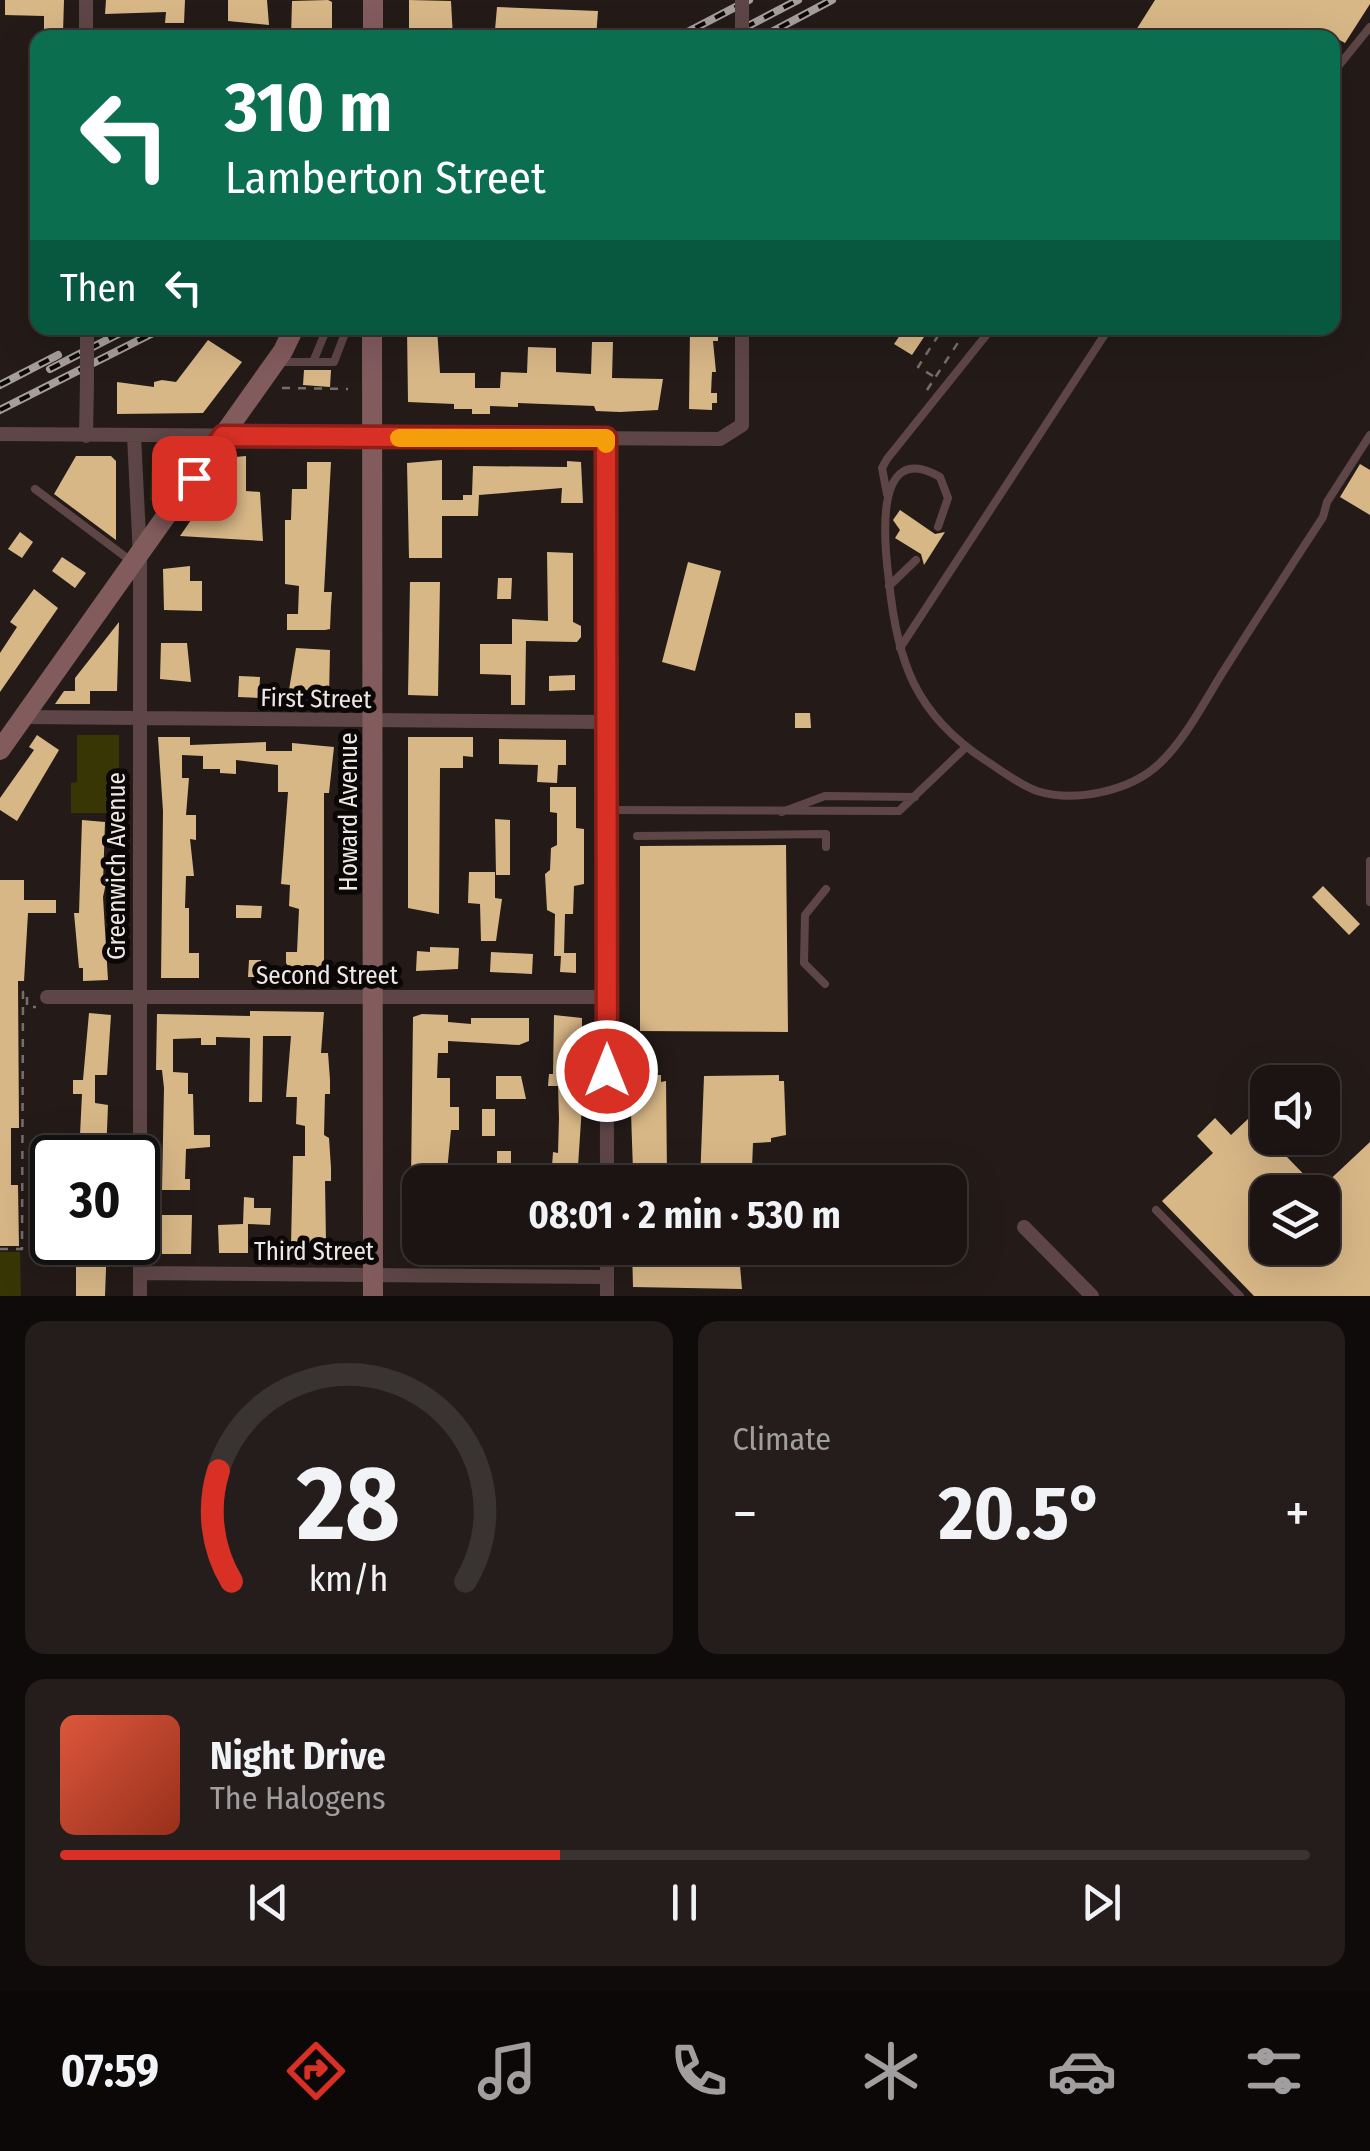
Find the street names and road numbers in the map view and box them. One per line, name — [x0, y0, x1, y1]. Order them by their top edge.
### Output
street label: First Street — [260, 683, 373, 715]
street label: Howard Avenue — [334, 732, 364, 892]
street label: Greenwich Avenue — [102, 772, 132, 960]
street label: Second Street — [256, 961, 399, 991]
street label: Third Street — [254, 1237, 375, 1267]

